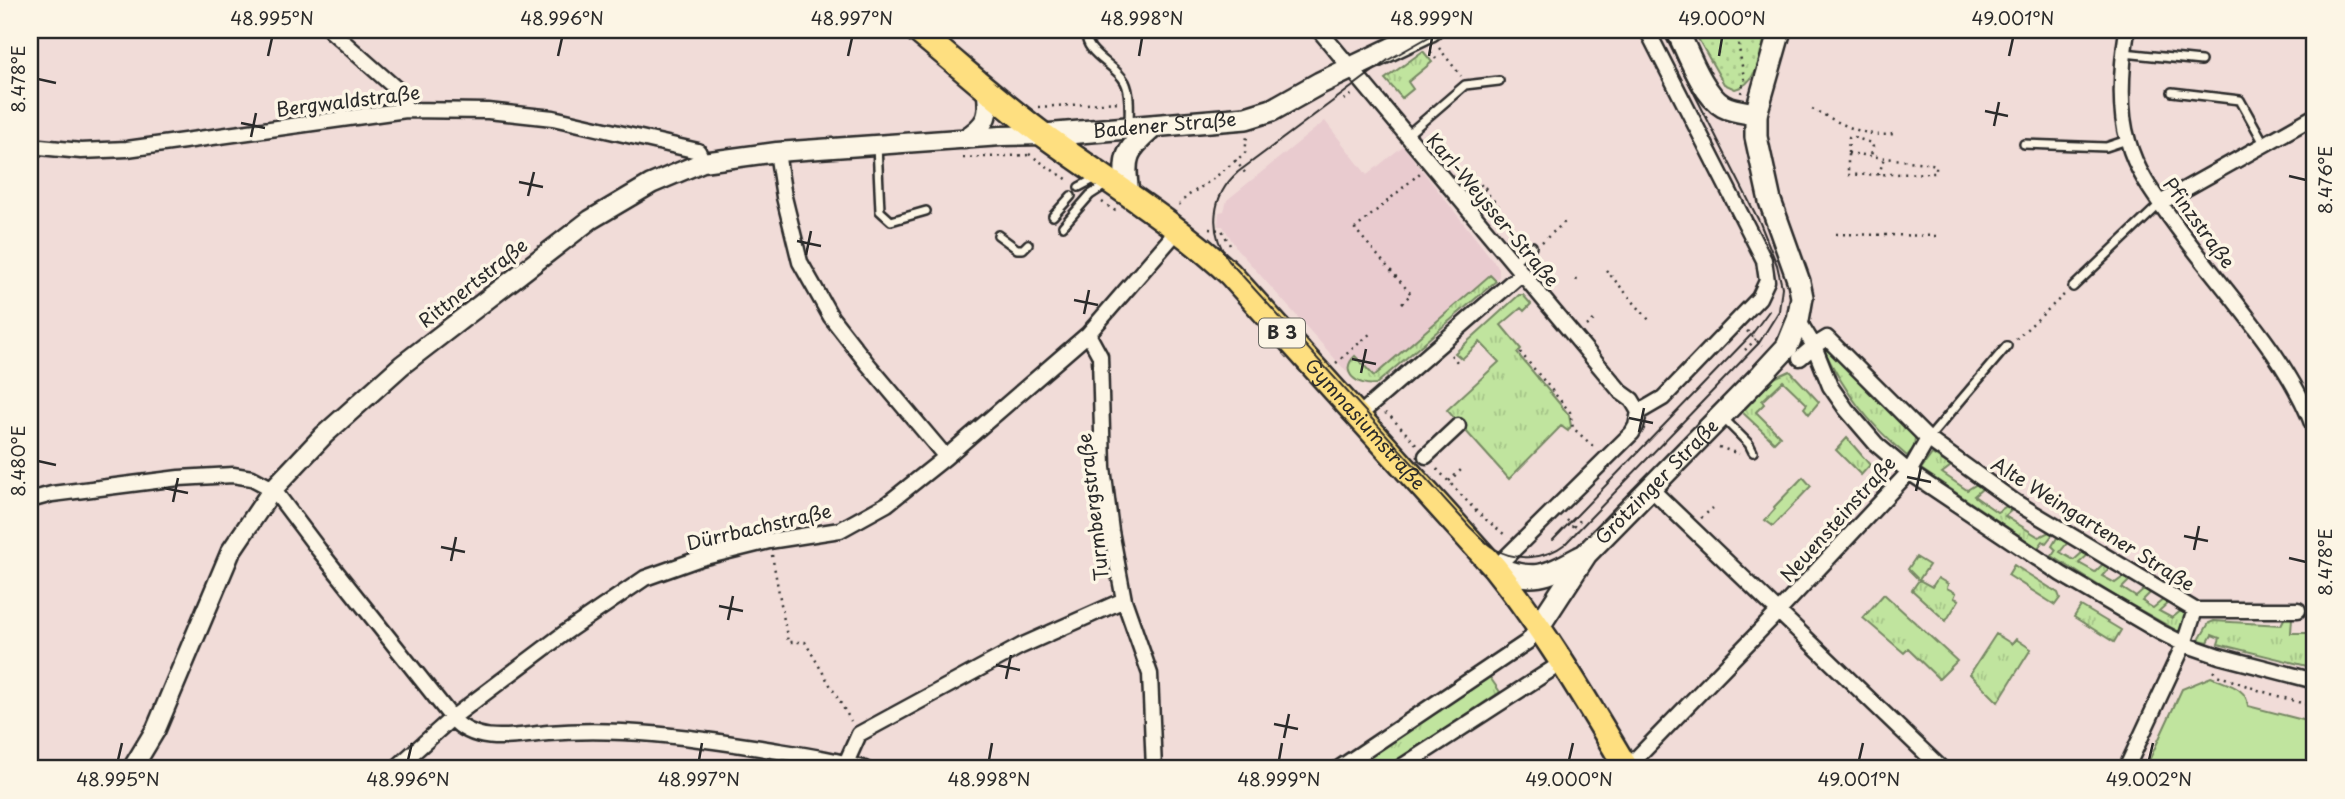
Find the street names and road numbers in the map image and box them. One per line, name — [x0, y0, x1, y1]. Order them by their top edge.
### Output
street label: Bergwaldstraße — [274, 77, 421, 123]
street label: Badener Straße — [1092, 104, 1237, 144]
street label: Karl-Weysser-Straße — [1421, 126, 1567, 292]
street label: Pfinzstraße — [2157, 171, 2242, 274]
street label: Rittnertstraße — [412, 231, 533, 334]
road number: B 3 — [1259, 318, 1305, 348]
street label: Gymnasiumstraße — [1299, 351, 1433, 496]
street label: Grötzinger Straße — [1588, 412, 1724, 550]
street label: Turmbergstraße — [1069, 432, 1115, 582]
street label: Neuensteinstraße — [1773, 449, 1902, 588]
street label: Alte Weingartener Straße — [1986, 449, 2201, 597]
street label: Dürrbachstraße — [684, 496, 834, 556]

